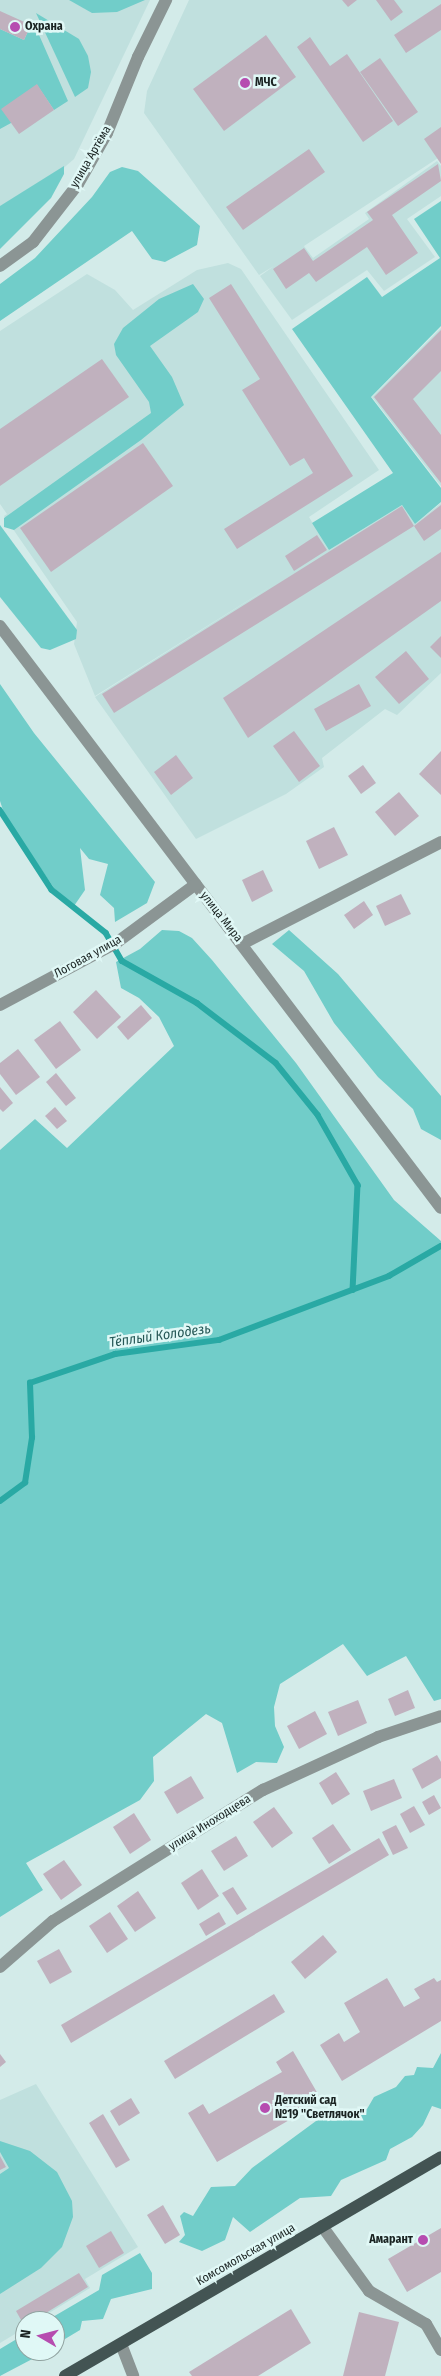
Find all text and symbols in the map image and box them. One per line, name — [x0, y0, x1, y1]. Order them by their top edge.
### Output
place label: Охрана — [25, 20, 63, 34]
marker: Охрана — [9, 21, 21, 33]
place label: МЧС — [255, 76, 277, 90]
marker: МЧС — [239, 77, 251, 89]
street label: улица Артёма — [68, 124, 114, 190]
street label: улица Мира — [197, 889, 245, 945]
street label: Логовая улица — [52, 933, 124, 981]
water label: Тёплый Колодезь — [108, 1321, 212, 1351]
street label: улица Иноходцева — [166, 1792, 254, 1854]
place label: Детский сад №19 "Светлячок" — [275, 2094, 364, 2122]
marker: Детский сад №19 "Светлячок" — [259, 2102, 271, 2114]
street label: Комсомольская улица — [194, 2221, 298, 2289]
place label: Амарант — [369, 2233, 413, 2247]
marker: Амарант — [417, 2234, 429, 2246]
north arrow — [15, 2311, 65, 2361]
text: N — [17, 2329, 35, 2339]

